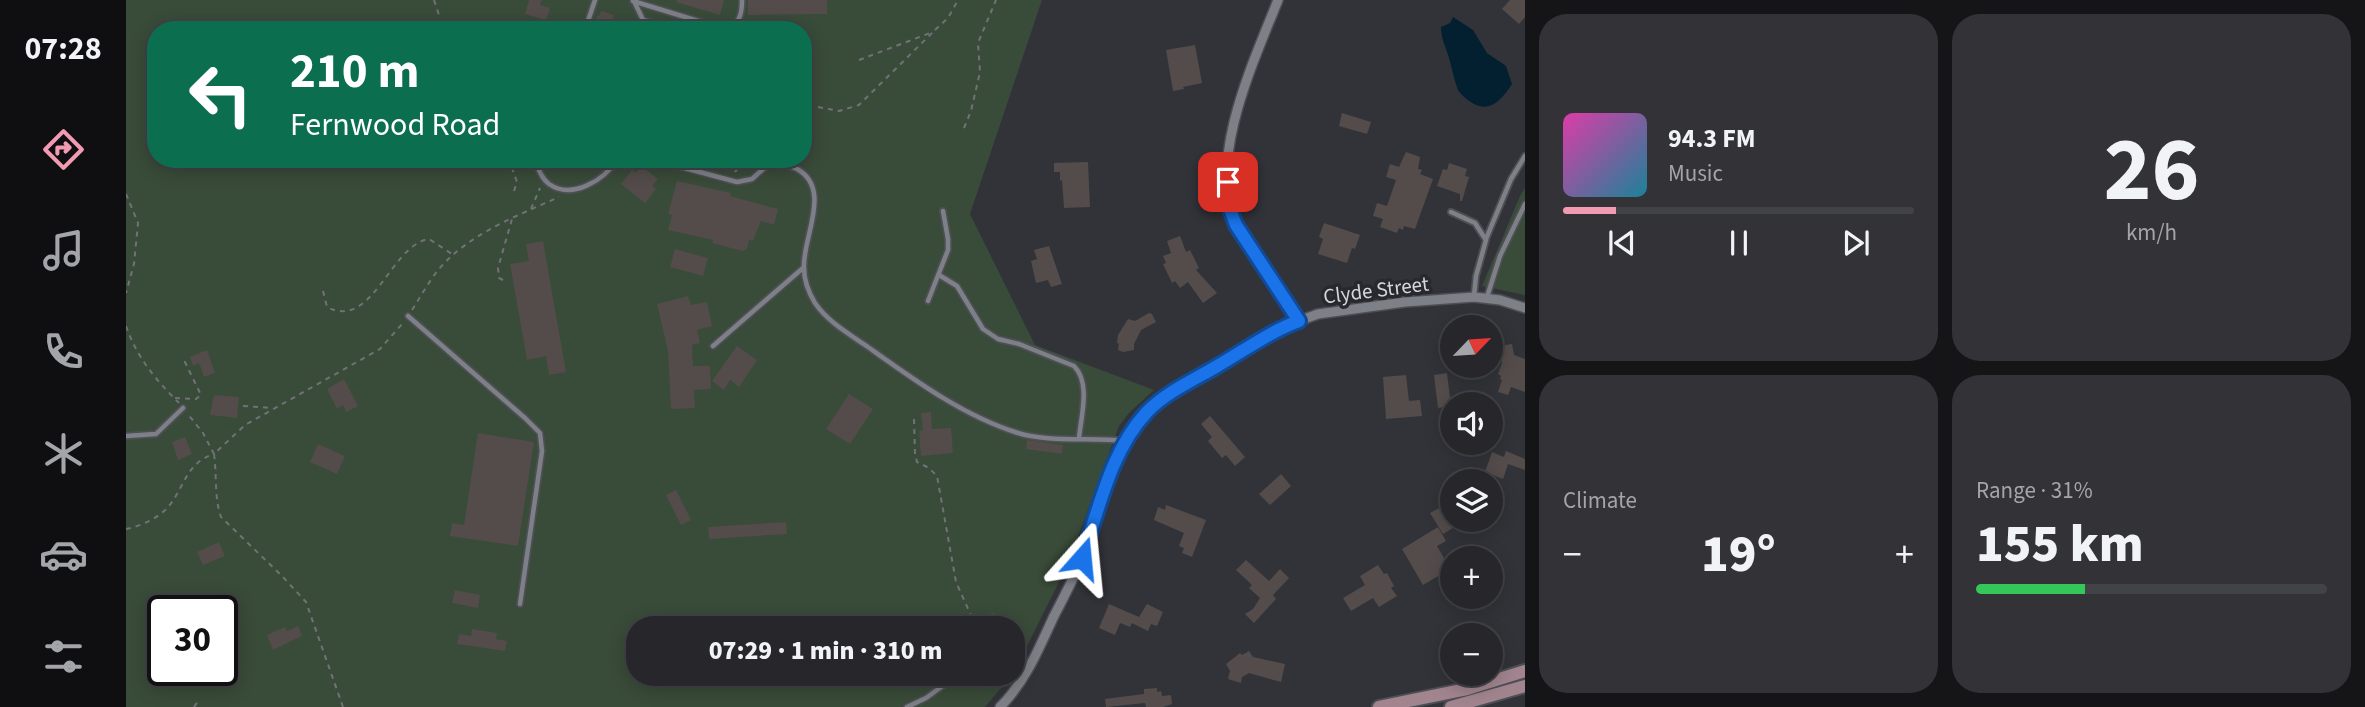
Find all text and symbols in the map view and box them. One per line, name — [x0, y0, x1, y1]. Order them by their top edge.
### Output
text: 07:28 — [24, 26, 102, 72]
text: 210 m — [290, 37, 419, 107]
icon: left — [175, 49, 266, 140]
text: Fernwood Road — [290, 102, 500, 148]
text: 26 — [2103, 106, 2200, 235]
text: 94.3 FM — [1668, 120, 1756, 157]
icon: directions — [39, 125, 88, 174]
pin — [1198, 152, 1258, 212]
text: Music — [1668, 157, 1723, 190]
icon: arrive — [1209, 163, 1247, 201]
text: km/h — [2126, 216, 2177, 249]
icon: previous — [1603, 224, 1641, 262]
icon: pause — [1720, 224, 1758, 262]
icon: next — [1837, 224, 1875, 262]
icon: music — [39, 226, 88, 275]
street label: Clyde Street — [1322, 269, 1430, 311]
north arrow — [1440, 315, 1503, 378]
map controls — [1440, 315, 1503, 686]
icon: phone — [39, 327, 88, 376]
button: sound — [1440, 392, 1503, 455]
icon: climate — [39, 429, 88, 478]
button: layers — [1440, 469, 1503, 532]
text: Range · 31% — [1976, 474, 2093, 507]
text: Climate — [1563, 484, 1637, 517]
text: 155 km — [1976, 508, 2144, 582]
text: 19° — [1701, 518, 1776, 592]
position arrow — [1045, 521, 1119, 595]
text: − — [1563, 528, 1582, 582]
text: + — [1895, 528, 1914, 582]
icon: car — [39, 530, 88, 579]
button: + — [1440, 546, 1503, 609]
speed limit sign: 30 — [147, 595, 238, 686]
button: − — [1440, 623, 1503, 686]
icon: filters — [39, 632, 88, 681]
text: 07:29 · 1 min · 310 m — [709, 632, 942, 669]

